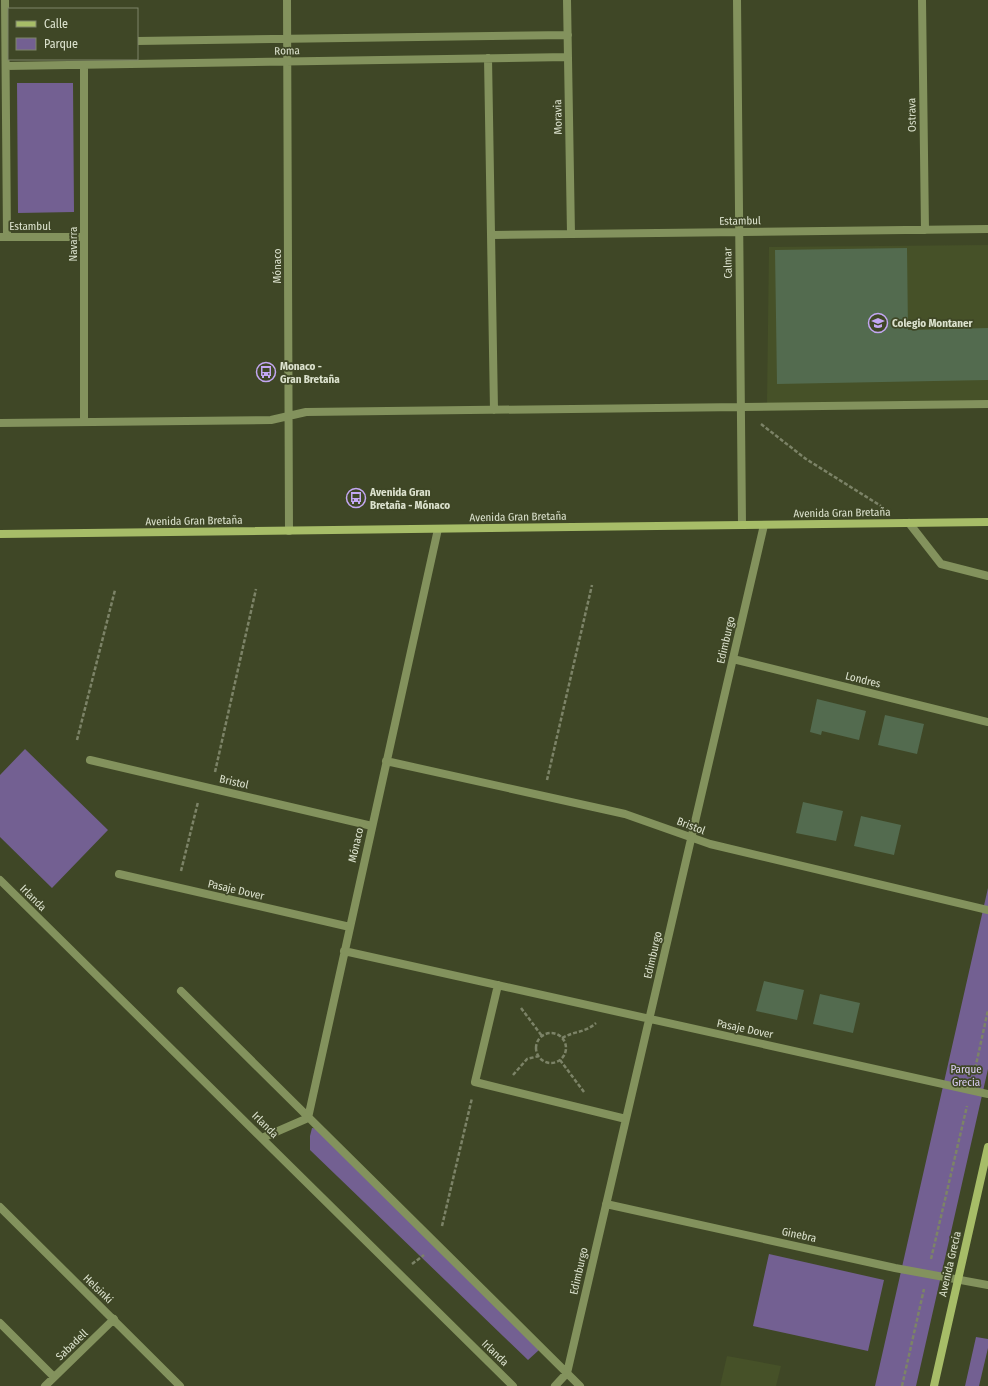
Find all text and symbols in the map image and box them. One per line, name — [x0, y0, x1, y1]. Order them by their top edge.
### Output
legend — [8, 8, 138, 60]
text: Calle — [44, 17, 68, 31]
text: Parque — [44, 37, 78, 51]
street label: Roma — [274, 44, 300, 58]
street label: Ostrava — [905, 98, 919, 132]
street label: Moravia — [551, 99, 565, 135]
street label: Estambul — [719, 214, 761, 228]
street label: Estambul — [9, 220, 51, 233]
street label: Navarra — [67, 227, 80, 261]
street label: Calmar — [721, 247, 735, 279]
street label: Mónaco — [271, 248, 284, 284]
school or university icon: Colegio Montaner — [867, 312, 889, 334]
place label: Colegio Montaner — [892, 317, 974, 330]
place label: Monaco - Gran Bretaña — [280, 360, 340, 386]
bus stop icon: Monaco - Gran Bretaña — [255, 361, 277, 383]
place label: Avenida Gran Bretaña - Mónaco — [369, 486, 450, 512]
bus stop icon: Avenida Gran Bretaña - Mónaco — [345, 487, 367, 509]
street label: Avenida Gran Bretaña — [793, 506, 891, 520]
street label: Avenida Gran Bretaña — [469, 510, 567, 524]
street label: Avenida Gran Bretaña — [145, 514, 243, 528]
street label: Edimburgo — [714, 615, 738, 665]
street label: Londres — [844, 669, 882, 691]
street label: Bristol — [218, 772, 250, 792]
street label: Bristol — [675, 815, 707, 837]
street label: Mónaco — [346, 826, 366, 864]
street label: Pasaje Dover — [207, 877, 266, 903]
street label: Irlanda — [17, 882, 49, 914]
street label: Edimburgo — [641, 930, 665, 980]
street label: Pasaje Dover — [716, 1017, 775, 1041]
park label: Parque Grecia — [950, 1063, 982, 1089]
street label: Irlanda — [249, 1109, 281, 1141]
street label: Ginebra — [781, 1225, 817, 1245]
street label: Avenida Grecia — [936, 1230, 964, 1298]
street label: Edimburgo — [567, 1246, 591, 1296]
street label: Helsinki — [80, 1272, 116, 1306]
street label: Sabadell — [53, 1327, 91, 1363]
street label: Irlanda — [479, 1337, 511, 1369]

